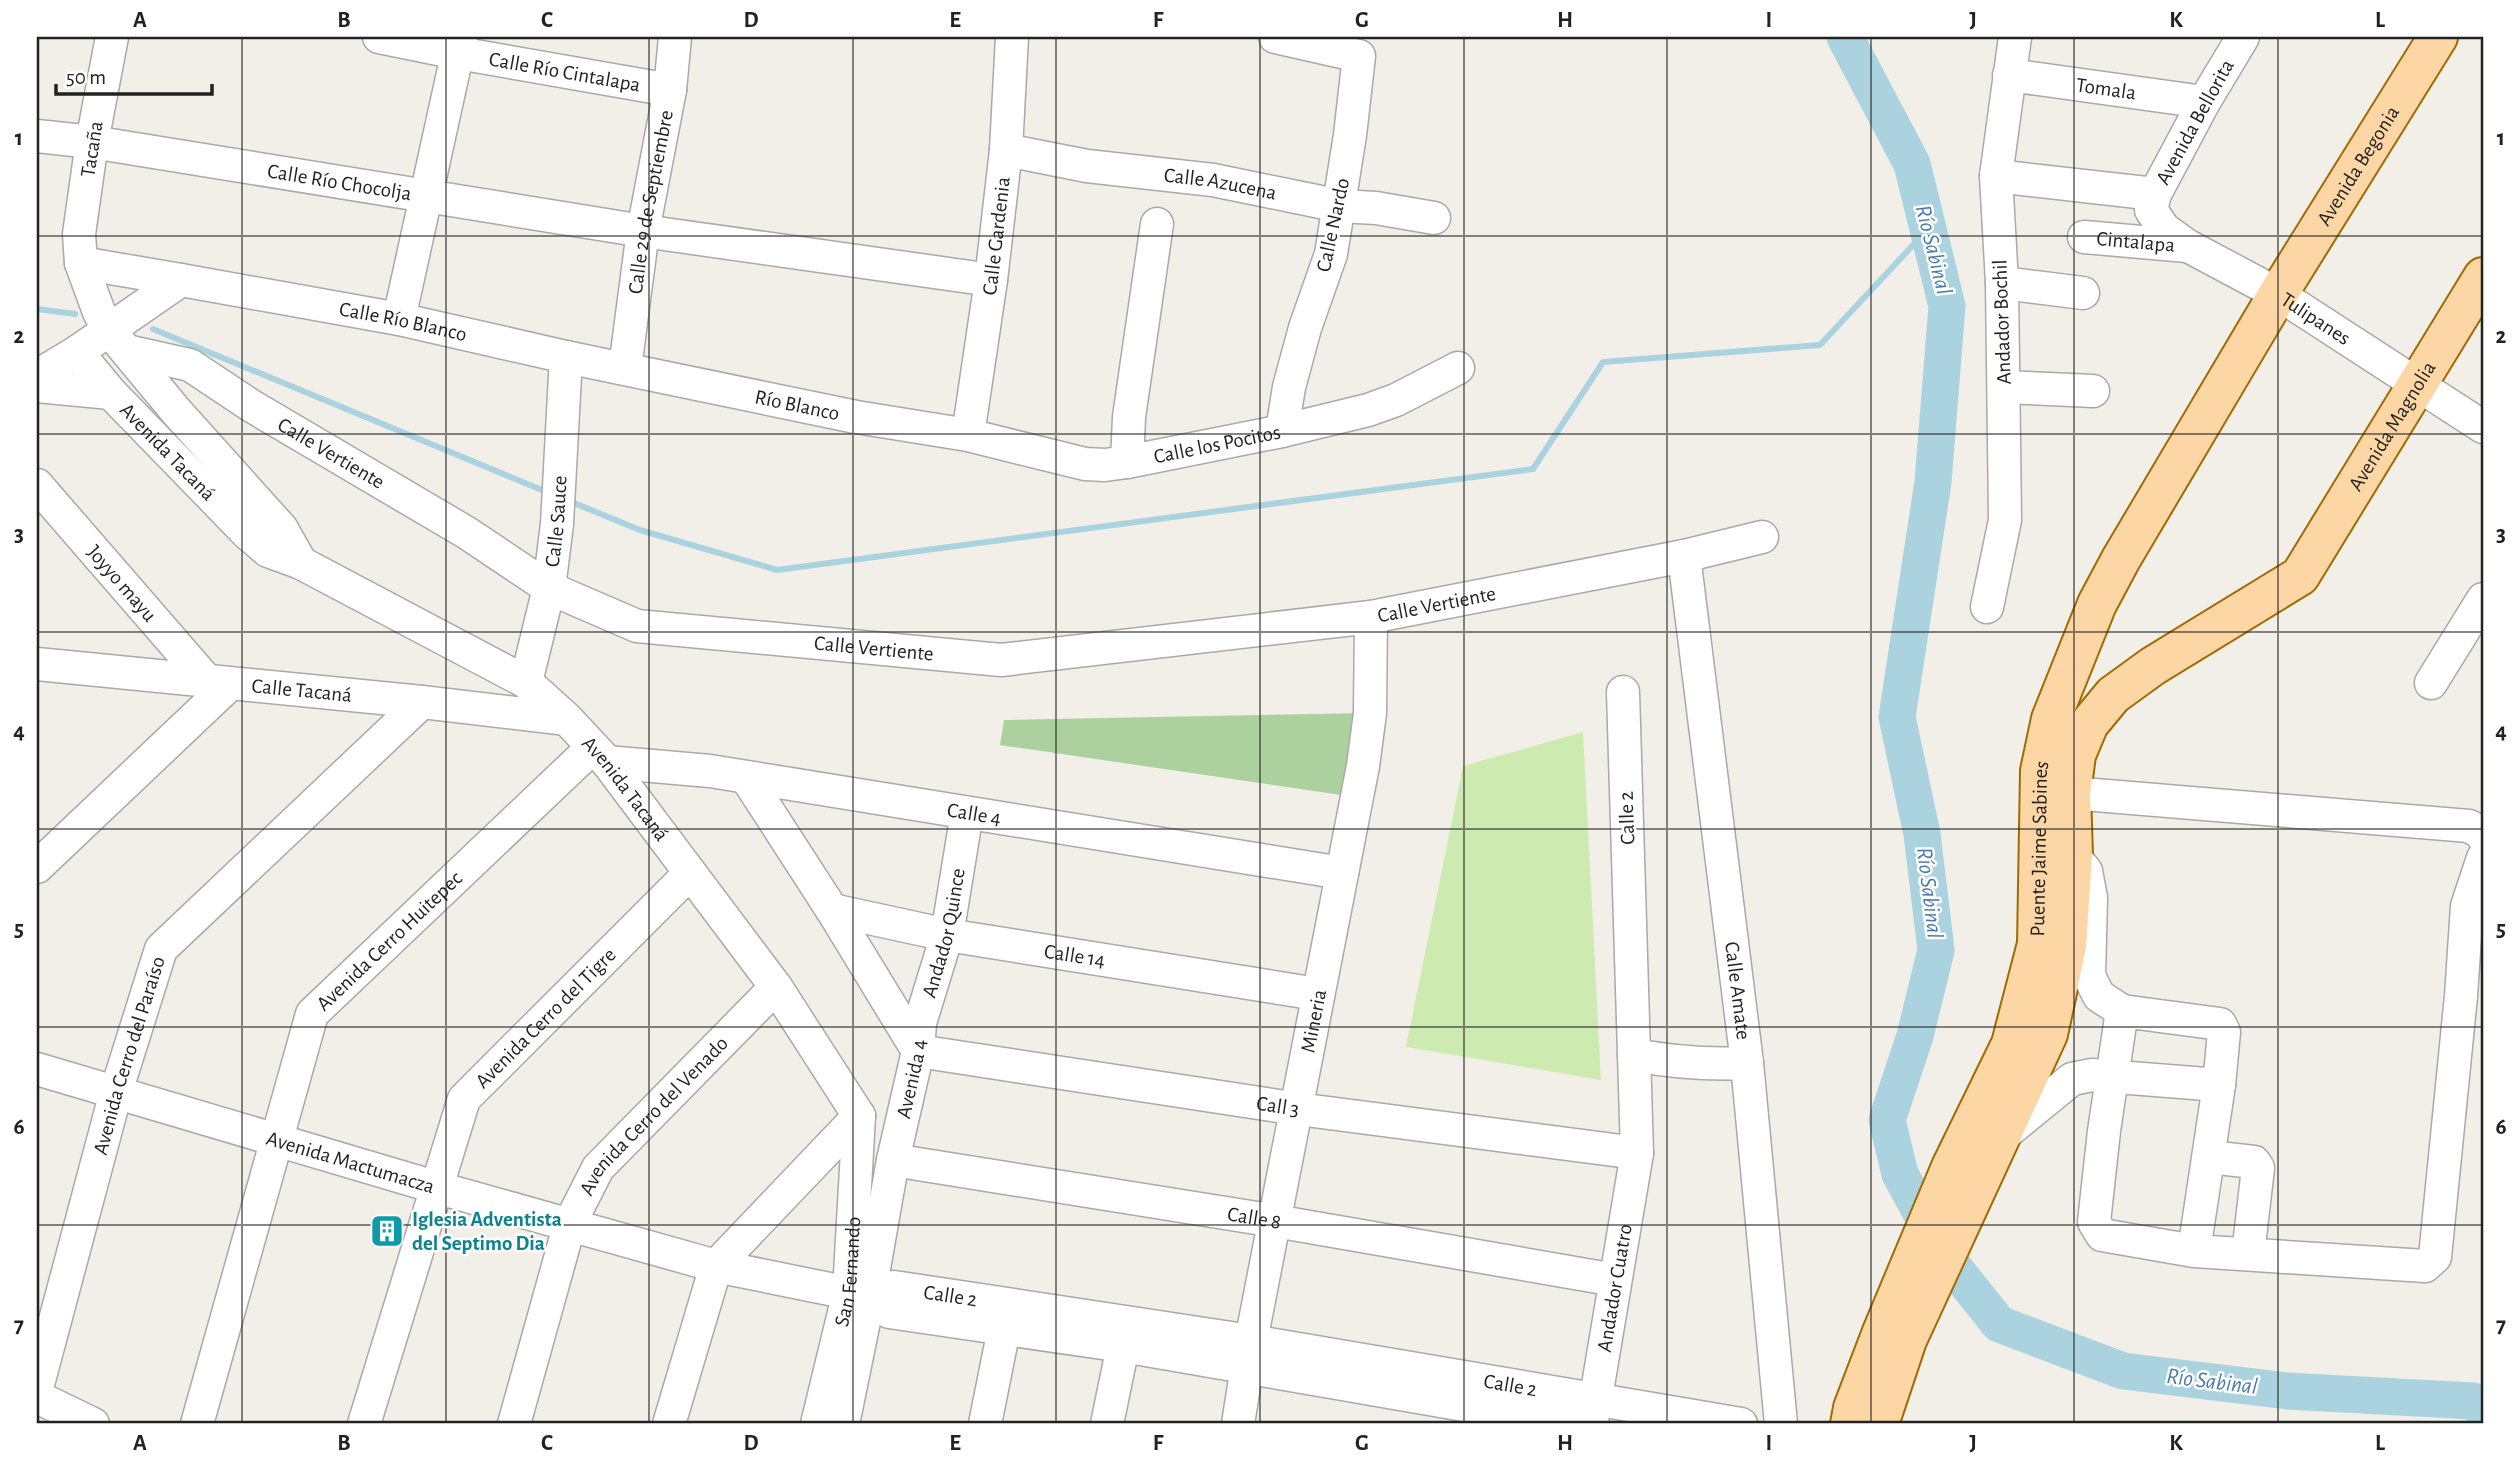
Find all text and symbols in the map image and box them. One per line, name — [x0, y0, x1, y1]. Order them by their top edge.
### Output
text: A — [133, 9, 147, 32]
text: B — [337, 9, 351, 32]
text: C — [541, 9, 553, 32]
text: D — [743, 9, 759, 32]
text: E — [949, 9, 961, 32]
text: F — [1153, 9, 1164, 32]
text: G — [1355, 9, 1369, 32]
text: H — [1557, 9, 1573, 32]
text: I — [1766, 9, 1772, 32]
text: J — [1969, 9, 1977, 32]
text: K — [2169, 9, 2183, 32]
text: L — [2375, 9, 2385, 32]
street label: Calle Río Cintalapa — [487, 48, 642, 95]
scale bar — [56, 52, 212, 96]
street label: Avenida Bellorita — [2152, 56, 2238, 188]
text: 50 m — [66, 67, 106, 88]
street label: Tomala — [2075, 74, 2138, 103]
street label: Avenida Begonia — [2313, 102, 2403, 229]
street label: Calle 29 de Septiembre — [624, 108, 676, 295]
street label: Tacaña — [77, 119, 107, 179]
text: 1 — [15, 127, 23, 150]
text: 1 — [2497, 127, 2505, 150]
street label: Calle Río Chocolja — [266, 160, 413, 204]
street label: Calle Azucena — [1163, 164, 1279, 203]
street label: Calle Gardenia — [978, 175, 1013, 297]
street label: Calle Nardo — [1313, 176, 1353, 274]
water label: Río Sabinal — [1911, 203, 1955, 298]
street label: Cintalapa — [2096, 228, 2176, 255]
street label: Andador Bochil — [1989, 259, 2015, 385]
street label: Tulipanes — [2277, 288, 2354, 349]
street label: Calle Río Blanco — [338, 298, 469, 345]
text: 2 — [14, 325, 25, 348]
text: 2 — [2496, 325, 2507, 348]
street label: Avenida Magnolia — [2344, 357, 2439, 494]
street label: Río Blanco — [753, 386, 841, 424]
street label: Avenida Tacaná — [116, 399, 220, 505]
street label: Calle Vertiente — [274, 413, 388, 492]
street label: Calle los Pocitos — [1152, 421, 1282, 467]
street label: Calle Sauce — [541, 475, 570, 568]
text: 3 — [14, 523, 24, 546]
text: 3 — [2496, 523, 2506, 546]
street label: Joyyo mayu — [84, 541, 161, 626]
street label: Calle Vertiente — [1376, 582, 1497, 626]
street label: Calle Vertiente — [813, 632, 935, 664]
street label: Calle Tacaná — [251, 675, 353, 706]
text: 4 — [13, 720, 25, 743]
text: 4 — [2495, 720, 2507, 743]
street label: Avenida Tacaná — [578, 732, 673, 845]
street label: Puente Jaime Sabines — [2027, 759, 2052, 937]
street label: Calle 2 — [1616, 791, 1638, 845]
street label: Calle 4 — [946, 799, 1003, 828]
water label: Río Sabinal — [1912, 846, 1946, 940]
street label: Avenida Cerro Huitepec — [312, 867, 466, 1015]
street label: Andador Quince — [918, 867, 968, 1000]
text: 5 — [14, 918, 24, 941]
text: 5 — [2496, 918, 2506, 941]
street label: Calle 14 — [1043, 940, 1107, 971]
street label: Calle Amate — [1722, 940, 1755, 1041]
street label: Avenida Cerro del Tigre — [471, 944, 619, 1092]
street label: Avenida Cerro del Paraíso — [89, 954, 169, 1157]
street label: Mineria — [1297, 987, 1330, 1054]
street label: Avenida Cerro del Venado — [576, 1032, 732, 1199]
street label: Avenida 4 — [892, 1039, 929, 1120]
street label: Call 3 — [1255, 1092, 1301, 1120]
text: 6 — [13, 1116, 25, 1139]
text: 6 — [2495, 1116, 2507, 1139]
street label: Avenida Mactumacza — [264, 1127, 437, 1197]
street label: Calle 8 — [1226, 1203, 1283, 1232]
place label: Iglesia Adventista del Septimo Dia — [412, 1209, 562, 1254]
building icon: Iglesia Adventista del Septimo Dia — [368, 1212, 406, 1250]
street label: San Fernando — [831, 1216, 864, 1329]
street label: Andador Cuatro — [1593, 1222, 1635, 1353]
street label: Calle 2 — [922, 1281, 979, 1310]
text: 7 — [14, 1314, 24, 1337]
text: 7 — [2496, 1314, 2506, 1337]
water label: Río Sabinal — [2165, 1365, 2259, 1399]
street label: Calle 2 — [1482, 1370, 1539, 1400]
text: A — [133, 1432, 147, 1455]
text: B — [337, 1432, 351, 1455]
text: C — [541, 1432, 553, 1455]
text: D — [743, 1432, 759, 1455]
text: E — [949, 1432, 961, 1455]
text: F — [1153, 1432, 1164, 1455]
text: G — [1355, 1432, 1369, 1455]
text: H — [1557, 1432, 1573, 1455]
text: I — [1766, 1432, 1772, 1455]
text: J — [1969, 1432, 1977, 1455]
text: K — [2169, 1432, 2183, 1455]
text: L — [2375, 1432, 2385, 1455]

